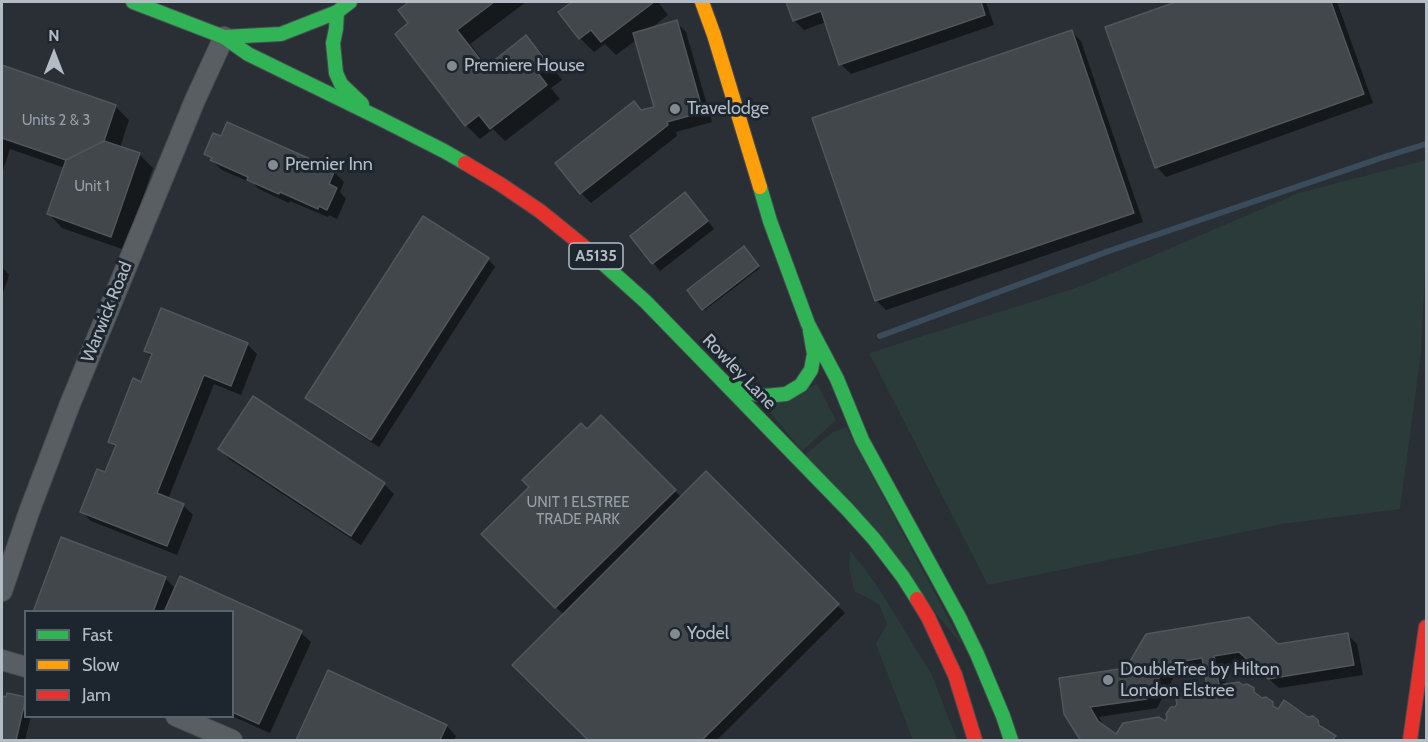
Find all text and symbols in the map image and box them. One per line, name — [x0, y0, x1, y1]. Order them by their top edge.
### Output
north arrow — [24, 24, 84, 84]
text: N — [48, 26, 60, 45]
place label: Premiere House — [464, 55, 585, 77]
marker: Premiere House — [445, 59, 459, 73]
place label: Travelodge — [687, 98, 769, 120]
marker: Travelodge — [668, 102, 682, 116]
house number: Units 2 & 3 — [22, 112, 90, 130]
place label: Premier Inn — [285, 154, 373, 176]
marker: Premier Inn — [266, 158, 280, 172]
house number: Unit 1 — [74, 178, 110, 196]
road number: A5135 — [569, 243, 623, 269]
street label: Warwick Road — [77, 258, 137, 366]
street label: Rowley Lane — [698, 330, 780, 414]
house number: UNIT 1 ELSTREE TRADE PARK — [526, 494, 630, 529]
legend — [24, 610, 234, 718]
place label: Yodel — [687, 623, 729, 645]
text: Fast — [82, 624, 113, 646]
marker: Yodel — [668, 627, 682, 641]
text: Slow — [82, 654, 119, 676]
place label: DoubleTree by Hilton London Elstree — [1120, 659, 1280, 702]
marker: DoubleTree by Hilton London Elstree — [1101, 673, 1115, 687]
text: Jam — [82, 684, 111, 706]

